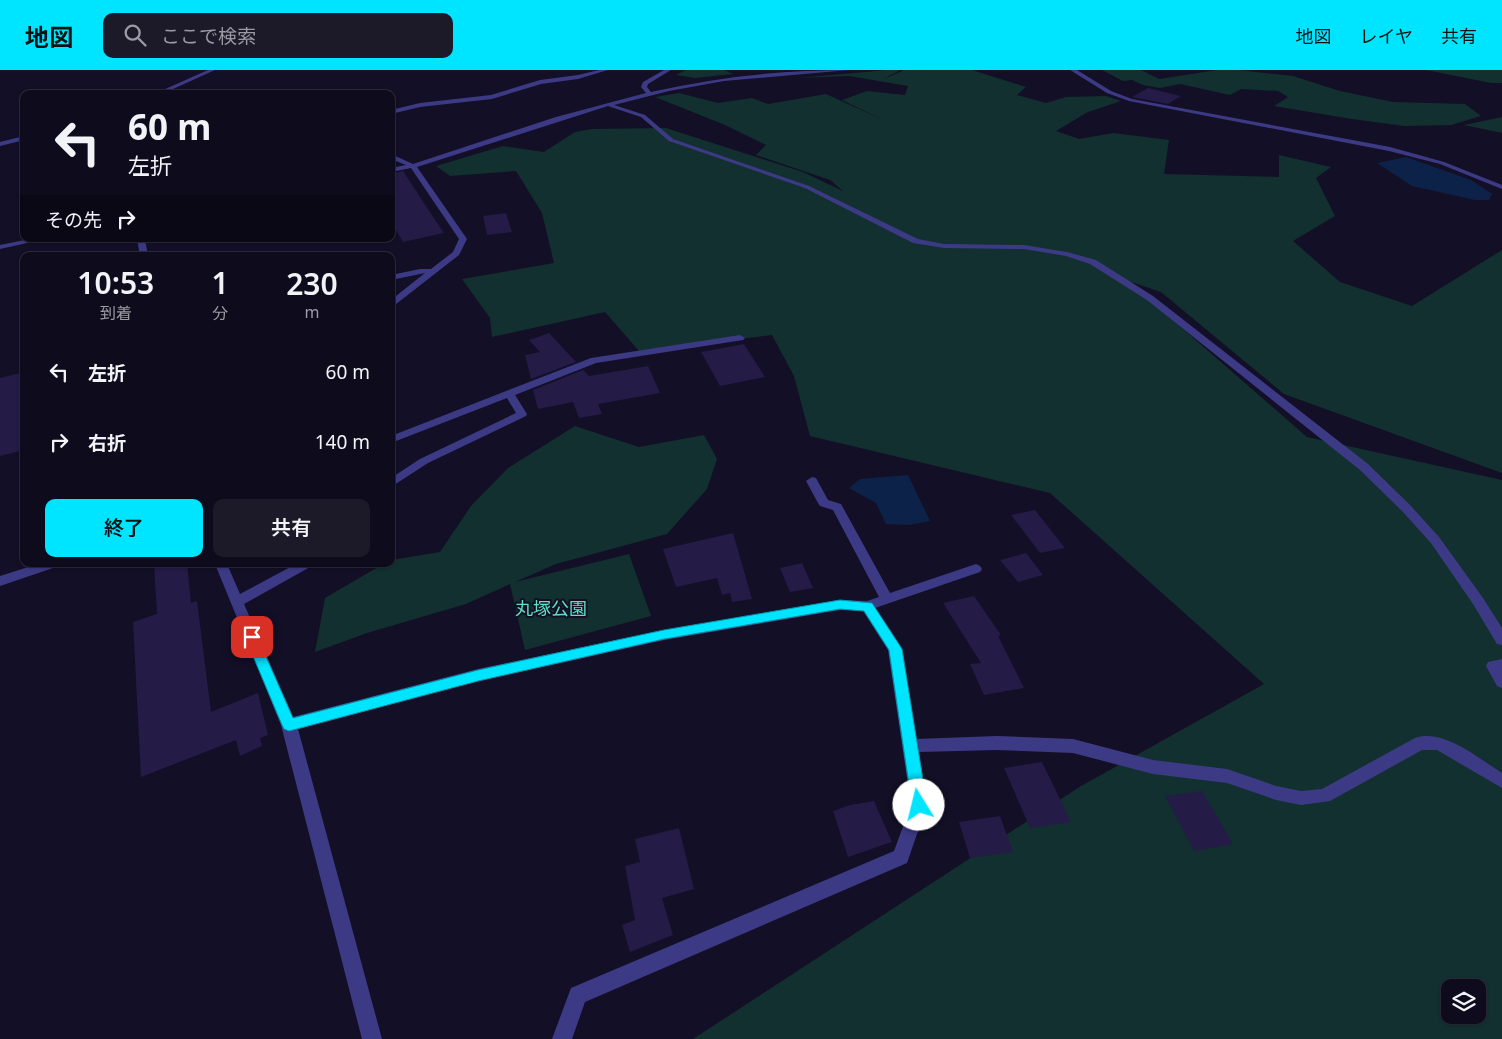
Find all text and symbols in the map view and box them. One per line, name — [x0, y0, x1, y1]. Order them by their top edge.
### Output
search box — [103, 13, 453, 58]
text: 地図 — [25, 20, 73, 53]
icon: search — [121, 21, 149, 49]
text: ここで検索 — [161, 23, 256, 49]
text: 地図 — [1296, 24, 1332, 48]
text: レイヤ — [1360, 24, 1413, 48]
text: 共有 — [1441, 24, 1477, 48]
text: 60 m — [128, 103, 211, 150]
icon: left — [45, 110, 110, 175]
text: 左折 — [128, 150, 172, 180]
icon: right — [112, 205, 140, 233]
text: その先 — [45, 207, 102, 233]
text: 10:53 — [77, 262, 154, 303]
text: 1 — [212, 262, 229, 303]
text: 230 — [286, 263, 338, 304]
text: m — [304, 301, 319, 323]
text: 到着 — [100, 302, 132, 324]
text: 分 — [212, 302, 228, 324]
icon: left — [45, 358, 73, 386]
text: 60 m — [326, 359, 370, 385]
text: 左折 — [88, 360, 126, 386]
icon: right — [45, 428, 73, 456]
text: 140 m — [315, 429, 370, 455]
text: 右折 — [88, 430, 126, 456]
button: 終了 — [45, 499, 203, 557]
button: 共有 — [213, 499, 370, 557]
park label: 丸塚公園 — [515, 596, 587, 620]
pin — [231, 616, 273, 658]
icon: arrive — [238, 623, 266, 651]
position arrow — [892, 778, 944, 830]
map controls — [1441, 979, 1486, 1024]
button: layers — [1441, 979, 1486, 1024]

